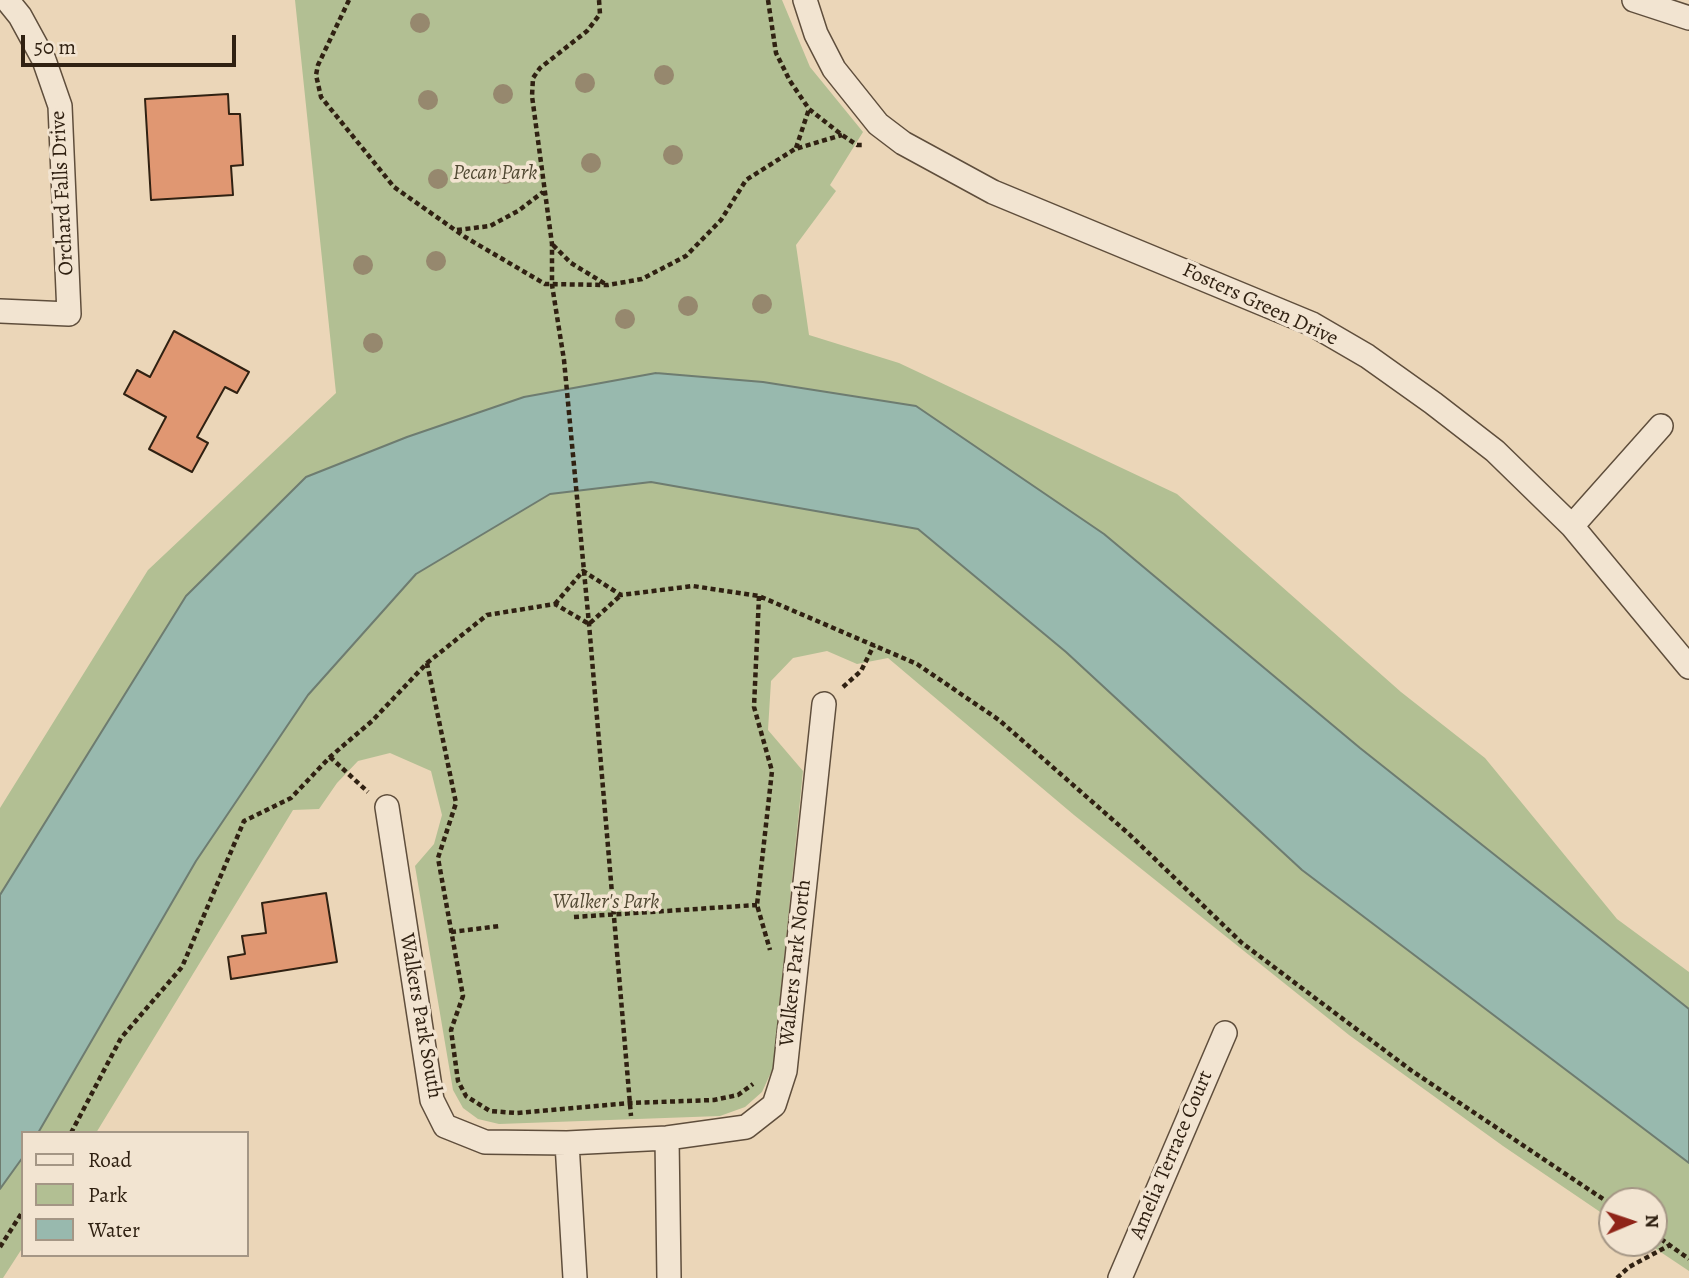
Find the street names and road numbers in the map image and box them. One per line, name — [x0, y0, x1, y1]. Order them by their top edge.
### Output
street label: Orchard Falls Drive — [46, 110, 80, 276]
street label: Fosters Green Drive — [1178, 258, 1342, 352]
street label: Walkers Park North — [775, 878, 817, 1048]
street label: Walkers Park South — [393, 932, 447, 1100]
street label: Amelia Terrace Court — [1125, 1067, 1219, 1243]

